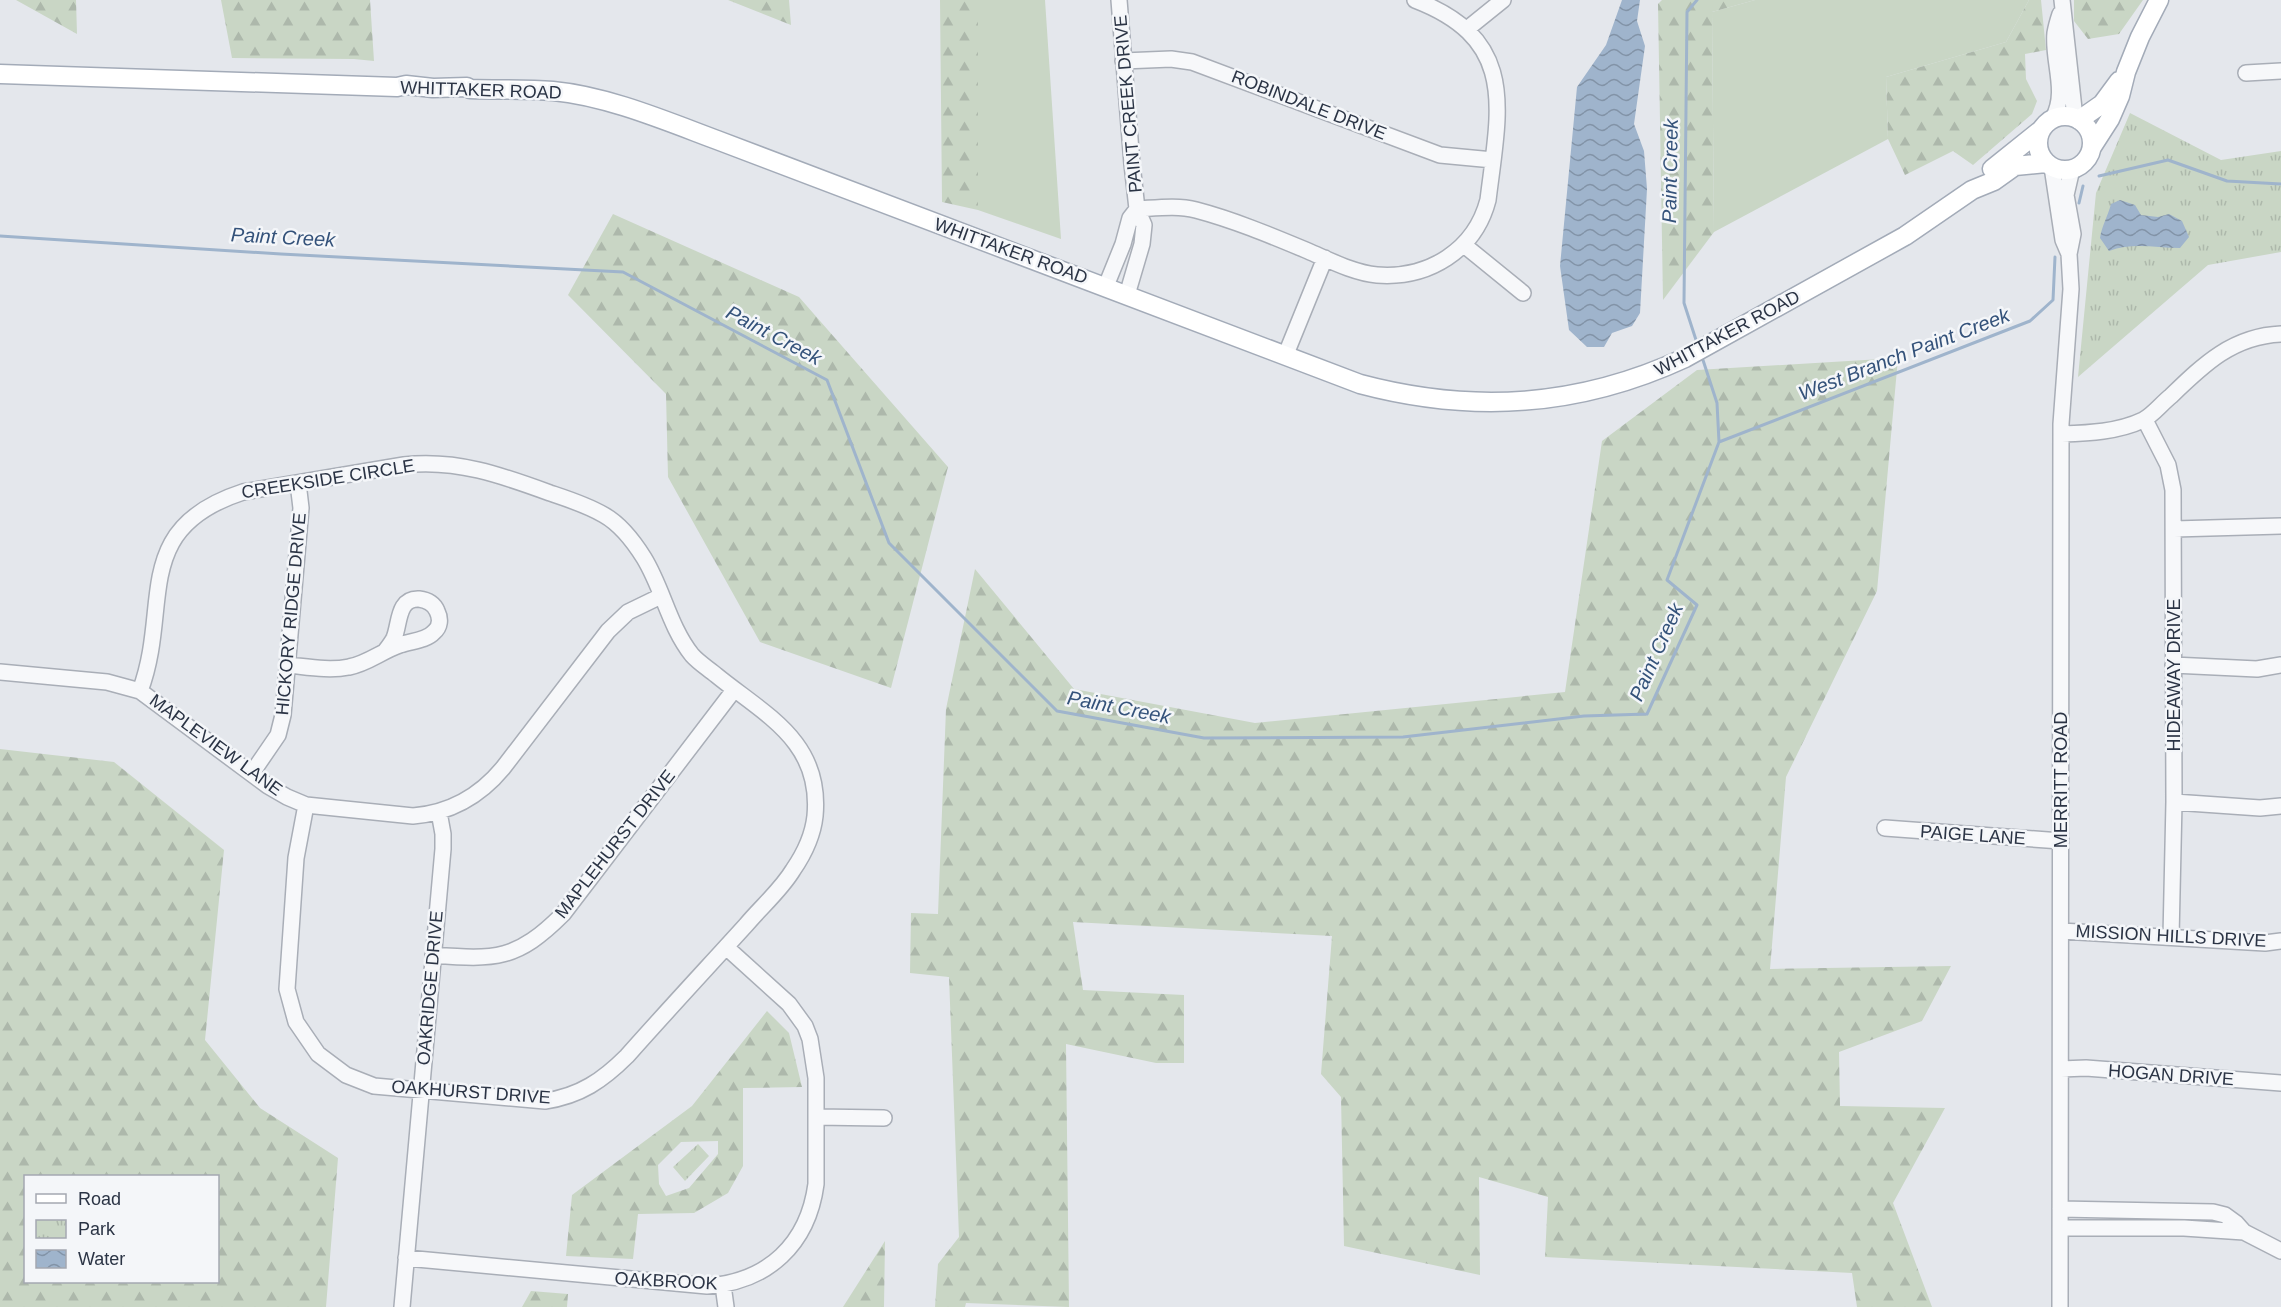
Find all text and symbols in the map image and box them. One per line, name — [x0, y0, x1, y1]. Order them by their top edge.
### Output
street label: PAINT CREEK DRIVE — [1110, 14, 1146, 194]
street label: ROBINDALE DRIVE — [1229, 66, 1389, 144]
street label: WHITTAKER ROAD — [400, 77, 562, 103]
water label: Paint Creek — [1658, 118, 1682, 223]
street label: WHITTAKER ROAD — [932, 214, 1090, 288]
water label: Paint Creek — [230, 223, 337, 251]
street label: WHITTAKER ROAD — [1651, 286, 1803, 380]
water label: Paint Creek — [723, 301, 826, 370]
water label: West Branch Paint Creek — [1795, 303, 2014, 404]
street label: CREEKSIDE CIRCLE — [240, 455, 416, 503]
street label: HICKORY RIDGE DRIVE — [272, 512, 310, 716]
street label: HIDEAWAY DRIVE — [2164, 598, 2184, 752]
water label: Paint Creek — [1625, 599, 1688, 704]
water label: Paint Creek — [1066, 686, 1173, 728]
street label: MAPLEVIEW LANE — [146, 690, 286, 800]
street label: MERRITT ROAD — [2051, 712, 2071, 848]
street label: MAPLEHURST DRIVE — [551, 766, 679, 922]
street label: PAIGE LANE — [1920, 821, 2026, 849]
street label: OAKRIDGE DRIVE — [413, 910, 447, 1066]
street label: MISSION HILLS DRIVE — [2075, 921, 2267, 951]
street label: HOGAN DRIVE — [2107, 1061, 2235, 1089]
street label: OAKHURST DRIVE — [391, 1076, 551, 1108]
legend — [24, 1175, 219, 1283]
text: Road — [78, 1189, 121, 1209]
text: Park — [78, 1219, 116, 1239]
text: Water — [78, 1249, 125, 1269]
street label: OAKBROOK — [614, 1268, 718, 1294]

